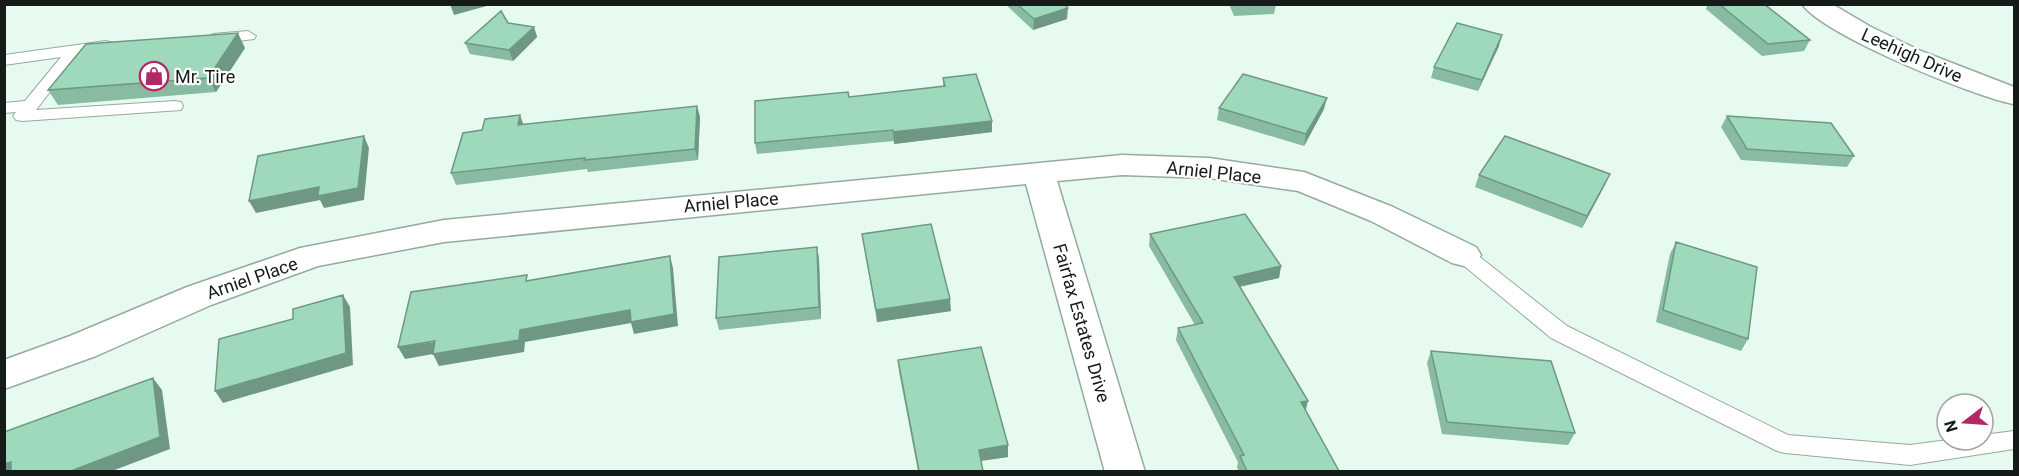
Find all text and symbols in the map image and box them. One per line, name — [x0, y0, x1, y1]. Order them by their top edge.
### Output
street label: Leehigh Drive — [1858, 23, 1966, 87]
shop icon: Mr. Tire — [138, 60, 170, 92]
place label: Mr. Tire — [175, 66, 235, 87]
street label: Arniel Place — [1166, 157, 1262, 187]
street label: Arniel Place — [683, 187, 779, 217]
street label: Fairfax Estates Drive — [1049, 241, 1115, 405]
street label: Arniel Place — [204, 253, 300, 303]
north arrow — [1935, 392, 1995, 452]
text: N — [1940, 418, 1962, 434]

